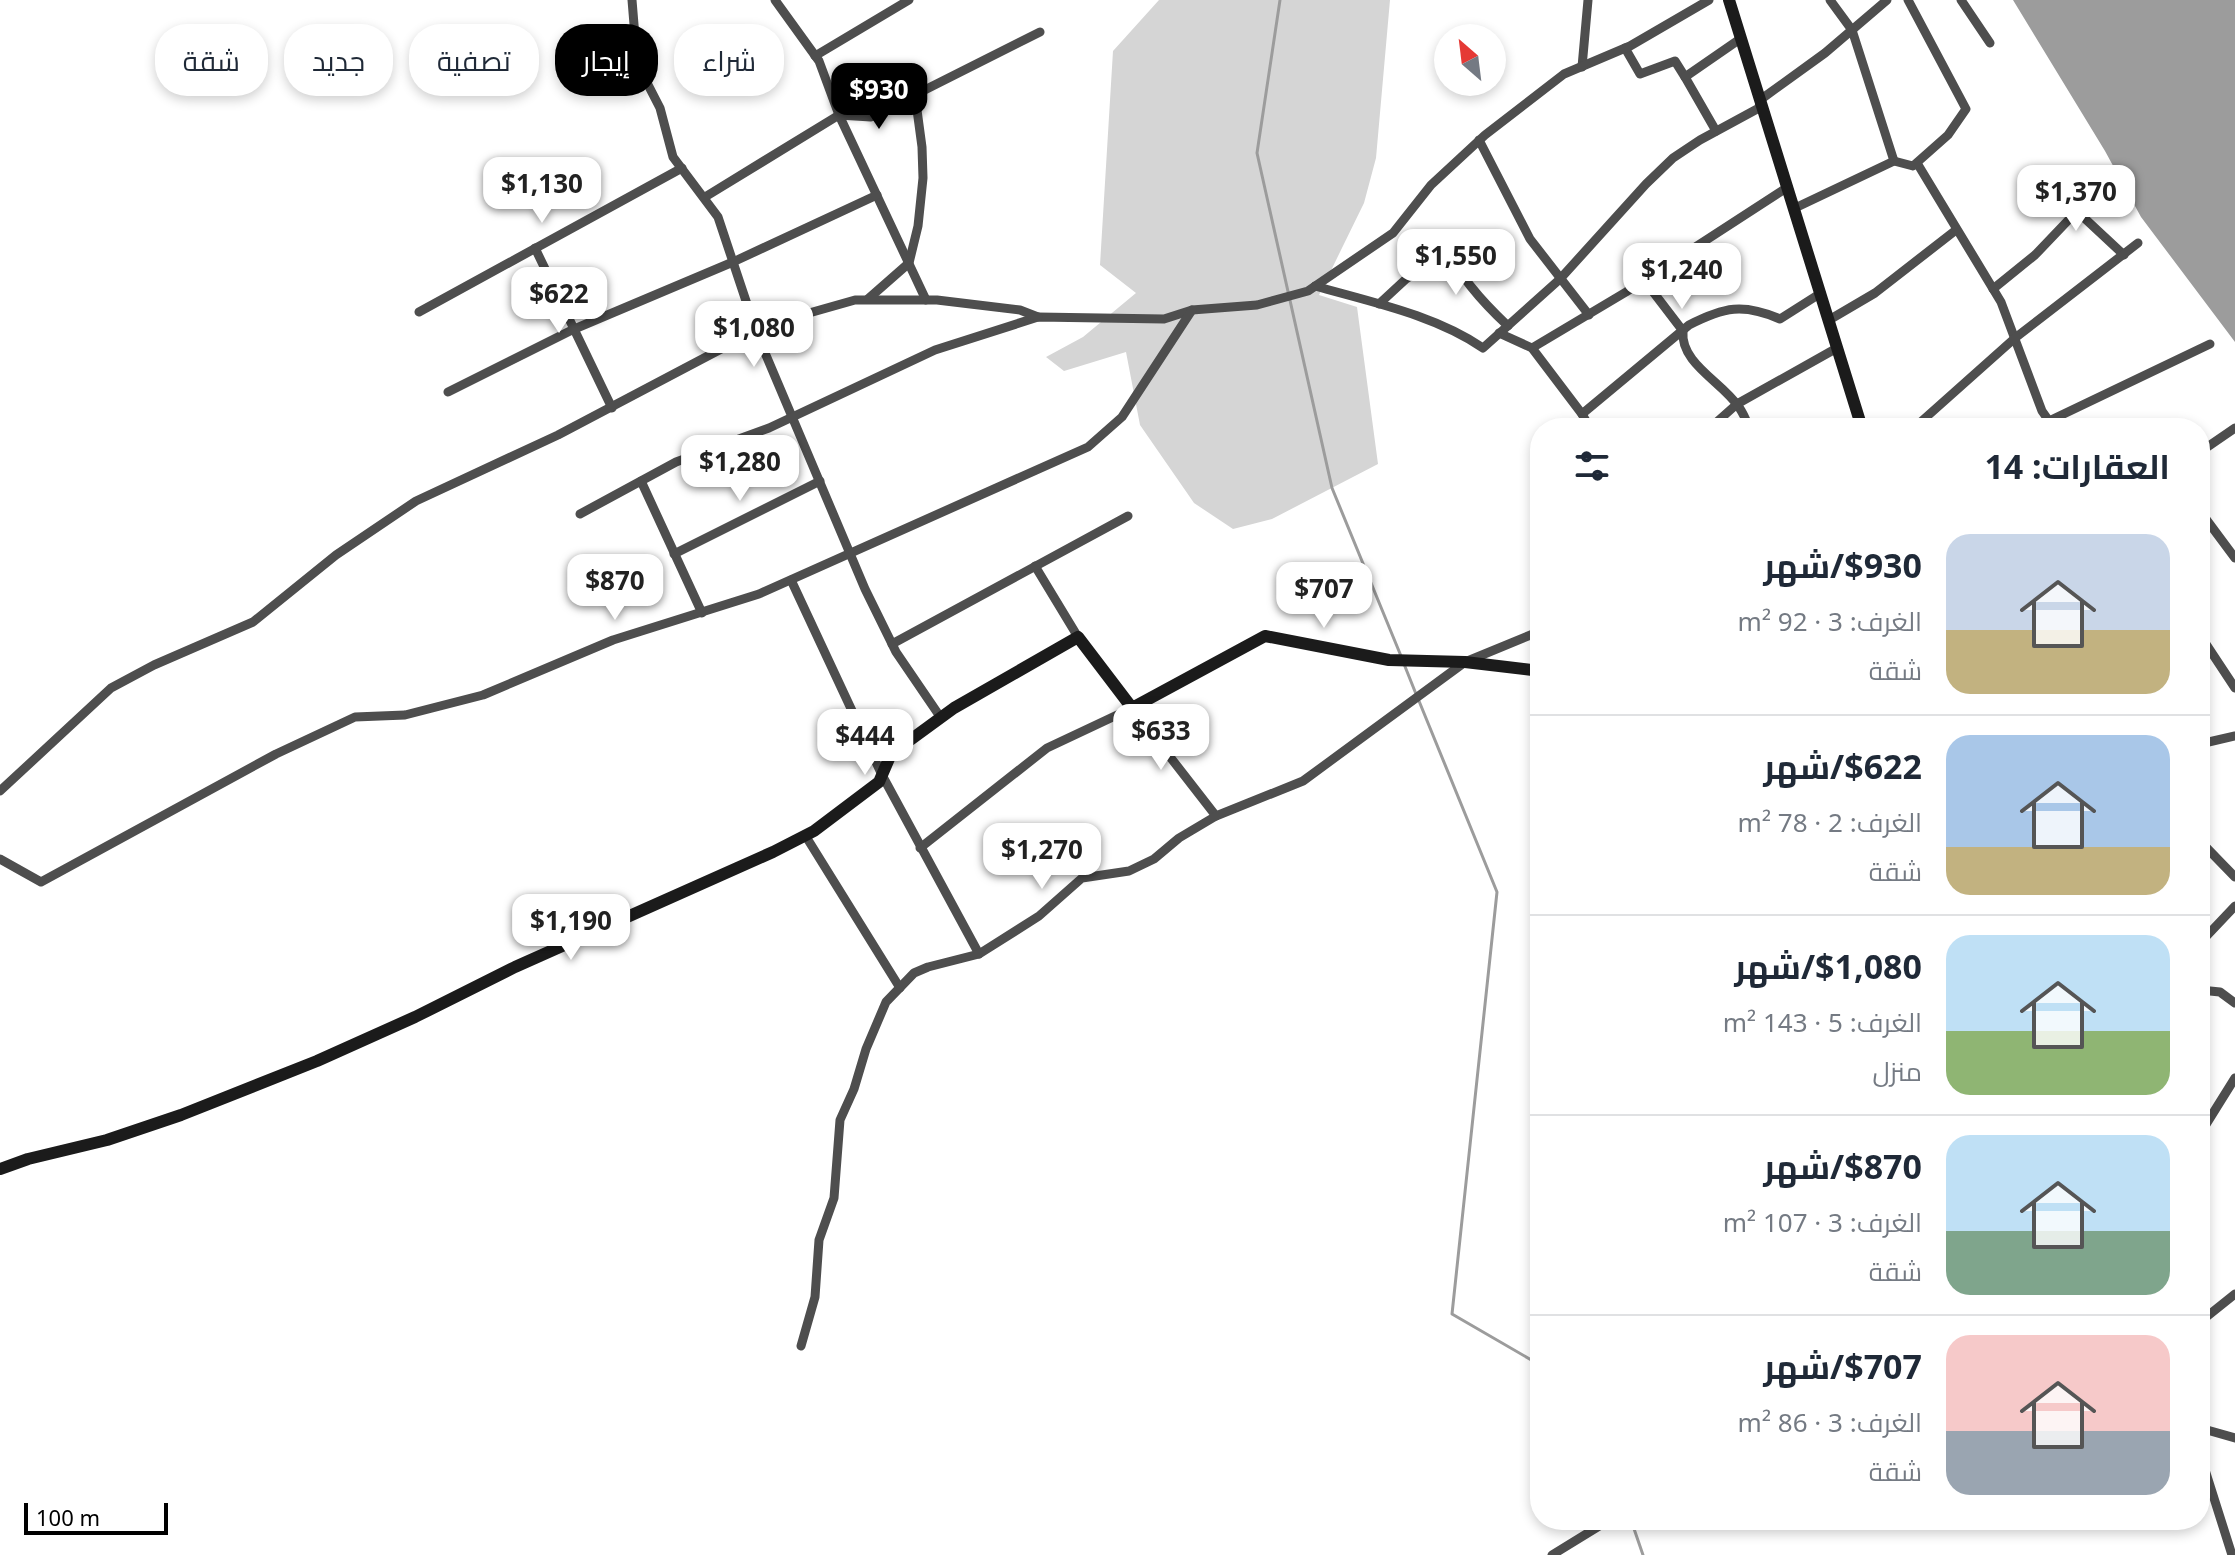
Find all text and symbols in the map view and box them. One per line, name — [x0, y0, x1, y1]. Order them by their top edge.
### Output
chip: شقة — [155, 24, 268, 96]
chip: جديد — [284, 24, 393, 96]
chip: تصفية — [409, 24, 539, 96]
chip: إيجار — [555, 24, 658, 96]
chip: شراء — [674, 24, 784, 96]
north arrow — [1434, 24, 1506, 96]
map controls — [1434, 24, 1506, 96]
pin: $930 — [832, 63, 926, 131]
text: $930 — [849, 71, 909, 107]
pin: $1,130 — [477, 157, 607, 225]
text: $1,130 — [501, 165, 583, 201]
pin: $1,370 — [2011, 165, 2141, 233]
text: $1,370 — [2035, 173, 2117, 209]
pin: $1,550 — [1391, 229, 1521, 297]
text: $1,550 — [1415, 237, 1497, 273]
pin: $1,240 — [1617, 243, 1747, 311]
text: $1,240 — [1641, 251, 1723, 287]
pin: $622 — [512, 267, 606, 335]
text: $622 — [529, 275, 589, 311]
pin: $1,080 — [689, 301, 819, 369]
text: $1,080 — [713, 309, 795, 345]
pin: $1,280 — [675, 435, 805, 503]
text: $1,280 — [699, 443, 781, 479]
text: العقارات: 14 — [1984, 443, 2170, 489]
icon: filters — [1570, 444, 1614, 488]
text: $930/شهر — [1764, 542, 1922, 588]
pin: $870 — [568, 554, 662, 622]
text: $870 — [585, 562, 645, 598]
pin: $707 — [1277, 562, 1371, 630]
icon: home — [2010, 566, 2106, 662]
text: $707 — [1294, 570, 1354, 606]
text: الغرف: 3 · 92 m² — [1738, 603, 1922, 639]
text: شقة — [1869, 652, 1922, 688]
pin: $633 — [1114, 704, 1208, 772]
pin: $444 — [818, 709, 912, 777]
text: $633 — [1131, 712, 1191, 748]
text: $444 — [835, 717, 895, 753]
text: $622/شهر — [1764, 743, 1922, 789]
icon: home — [2010, 767, 2106, 863]
text: الغرف: 2 · 78 m² — [1738, 804, 1922, 840]
pin: $1,270 — [977, 823, 1107, 891]
text: $1,270 — [1001, 831, 1083, 867]
text: شقة — [1869, 853, 1922, 889]
pin: $1,190 — [506, 894, 636, 962]
text: $1,190 — [530, 902, 612, 938]
text: $1,080/شهر — [1734, 943, 1922, 989]
icon: home — [2010, 967, 2106, 1063]
text: الغرف: 5 · 143 m² — [1723, 1004, 1922, 1040]
text: منزل — [1873, 1053, 1922, 1089]
text: $870/شهر — [1764, 1143, 1922, 1189]
icon: home — [2010, 1167, 2106, 1263]
text: الغرف: 3 · 107 m² — [1723, 1204, 1922, 1240]
text: شقة — [1869, 1253, 1922, 1289]
text: $707/شهر — [1764, 1343, 1922, 1389]
icon: home — [2010, 1367, 2106, 1463]
text: الغرف: 3 · 86 m² — [1738, 1404, 1922, 1440]
text: شقة — [1869, 1453, 1922, 1489]
scale bar — [24, 1499, 168, 1535]
text: 100 m — [36, 1502, 100, 1532]

